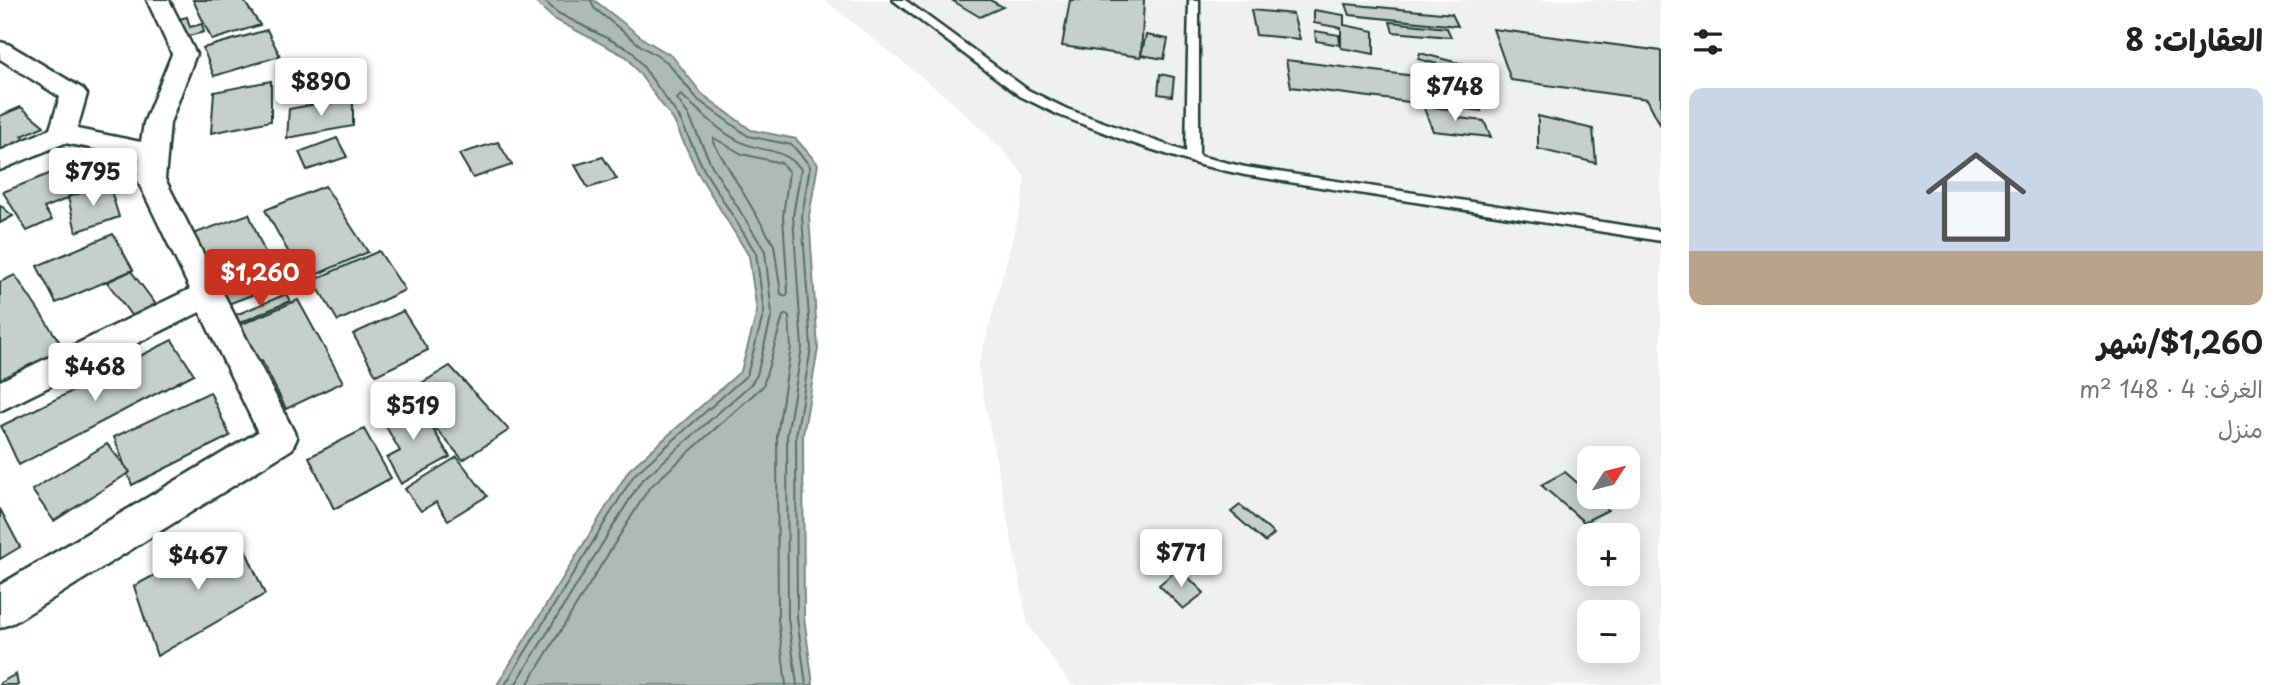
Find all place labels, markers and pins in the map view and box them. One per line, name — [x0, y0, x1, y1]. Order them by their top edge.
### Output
pin: $890 — [280, 58, 362, 118]
pin: $748 — [1414, 64, 1496, 123]
pin: $795 — [52, 148, 134, 208]
pin: $1,260 — [203, 250, 317, 309]
pin: $468 — [54, 344, 136, 403]
pin: $519 — [372, 382, 454, 442]
pin: $771 — [1140, 530, 1222, 589]
pin: $467 — [157, 532, 239, 592]

